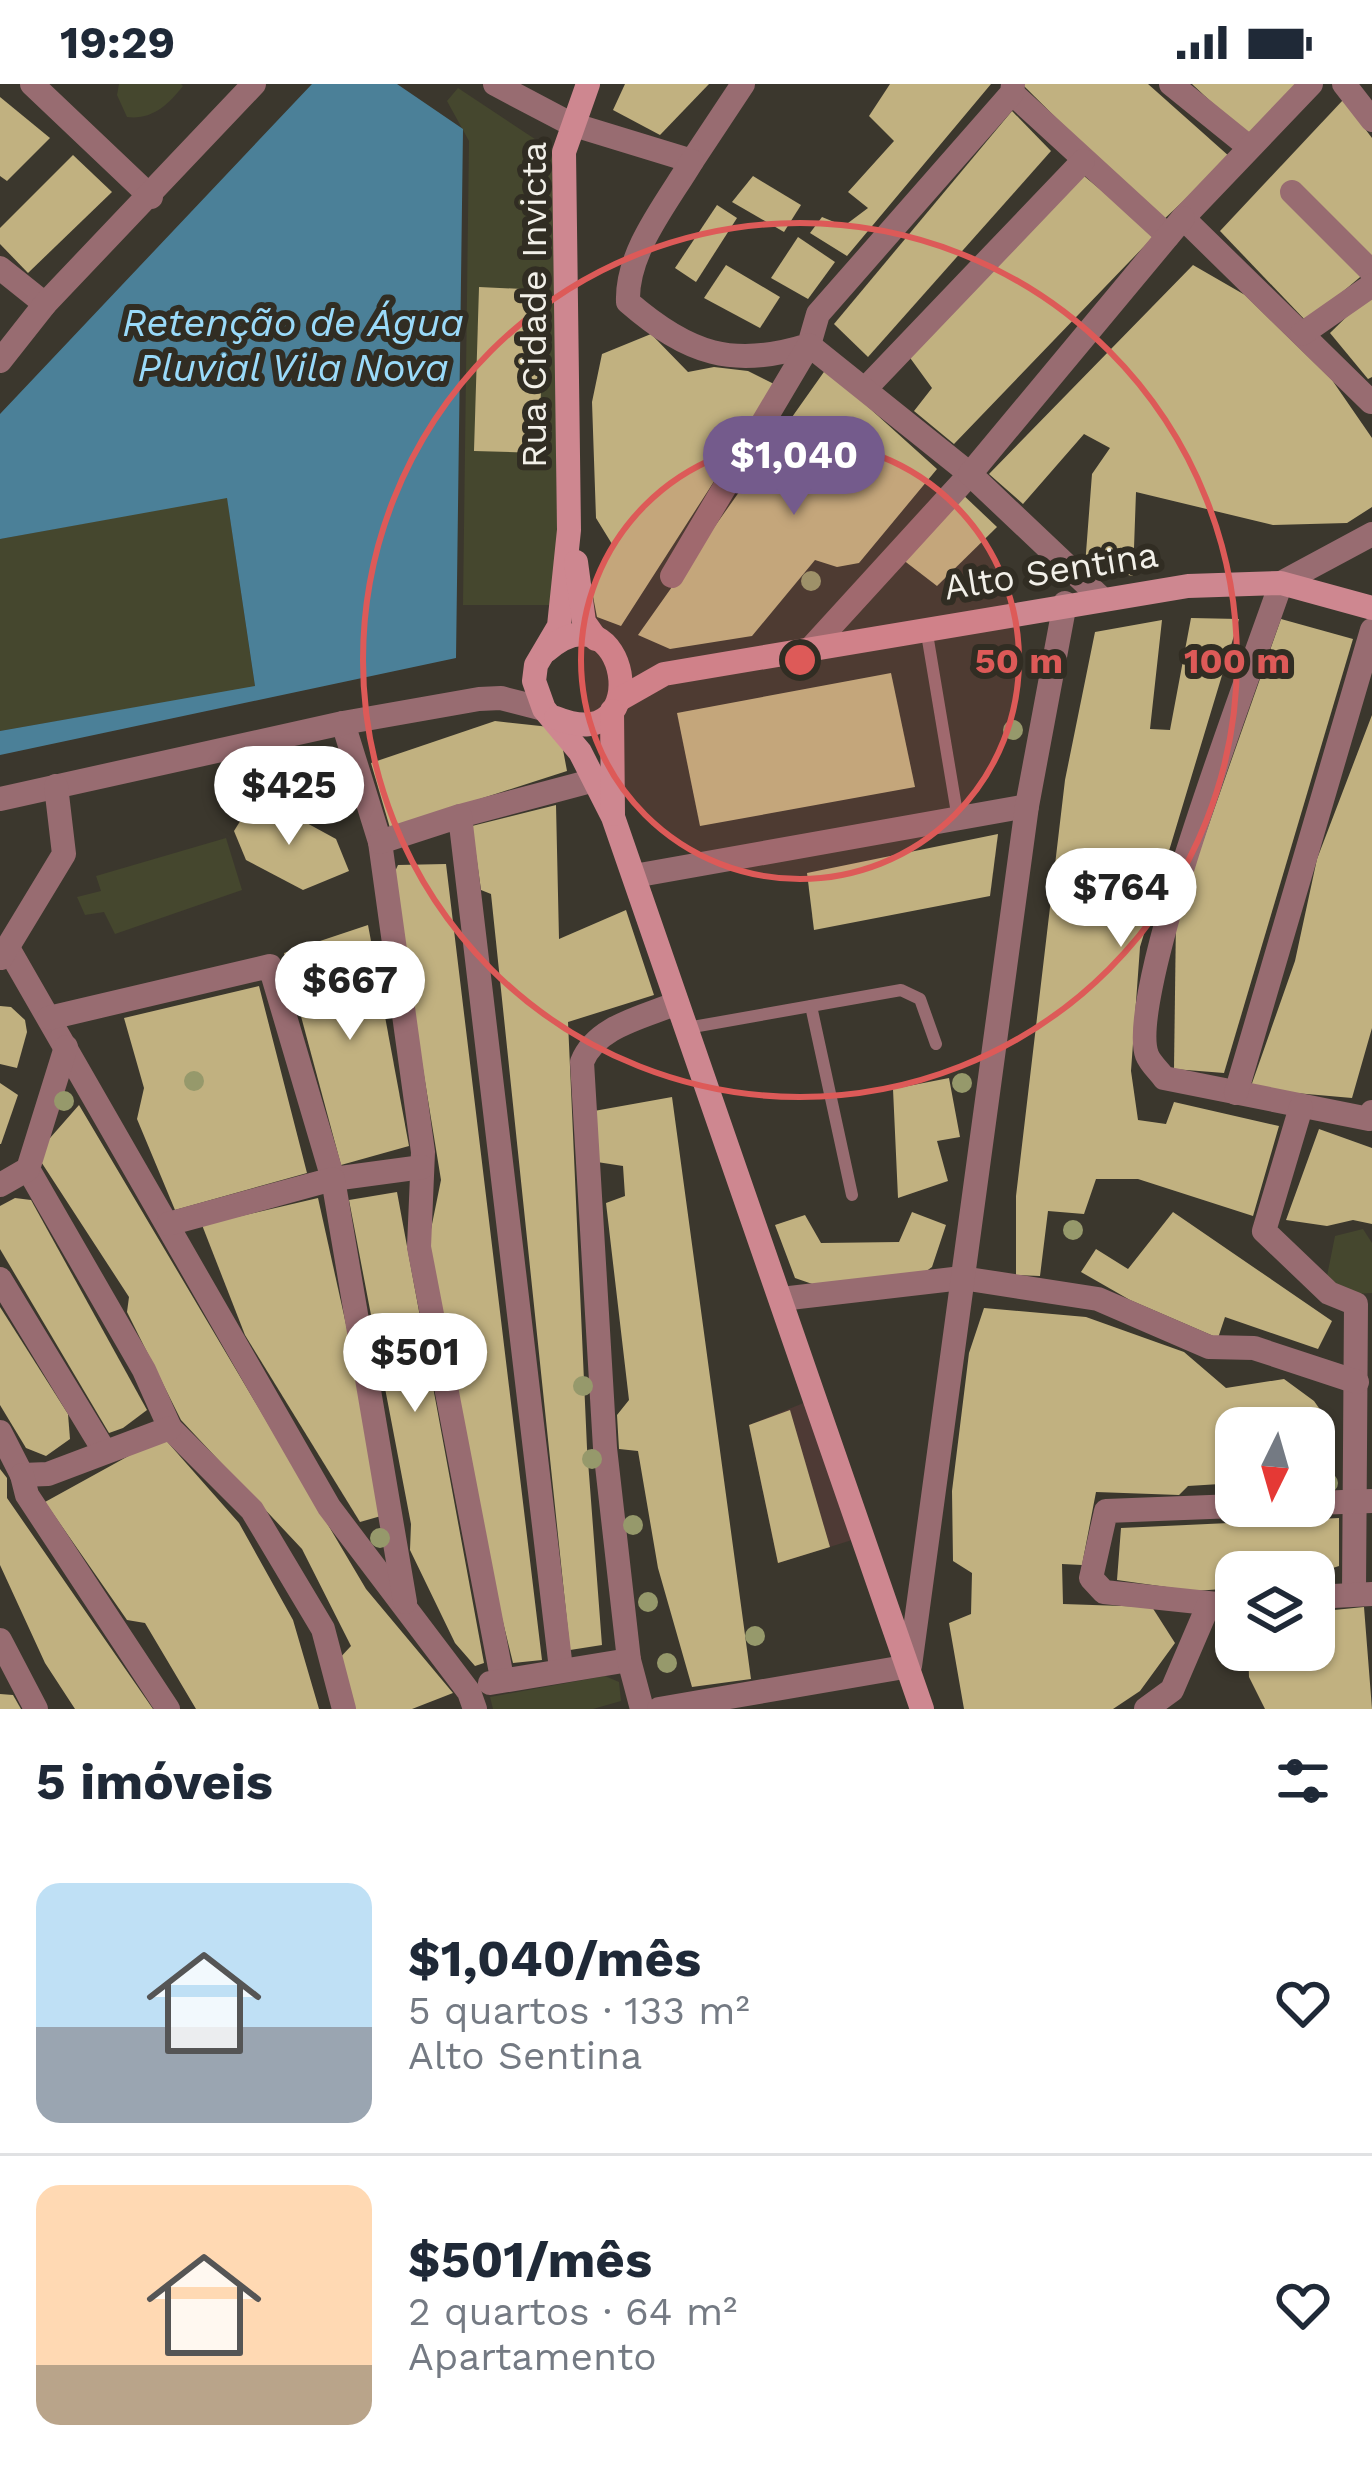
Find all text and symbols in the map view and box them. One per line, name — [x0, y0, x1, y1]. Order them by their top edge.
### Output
text: 19:29 — [60, 16, 175, 69]
street label: Rua Cidade Invicta — [513, 142, 555, 468]
water label: Retenção de Água Pluvial Vila Nova — [122, 300, 464, 390]
pin: $1,040 — [696, 416, 892, 518]
text: $1,040 — [730, 432, 858, 477]
street label: Alto Sentina — [941, 533, 1161, 609]
centre of rings — [779, 639, 821, 681]
text: 50 m — [975, 640, 1063, 682]
text: 100 m — [1184, 640, 1290, 682]
pin: $425 — [218, 746, 360, 848]
text: $425 — [241, 762, 337, 807]
pin: $764 — [1050, 848, 1192, 950]
text: $764 — [1073, 864, 1169, 909]
pin: $667 — [279, 941, 421, 1043]
text: $667 — [302, 957, 398, 1002]
pin: $501 — [344, 1313, 486, 1415]
text: $501 — [370, 1329, 460, 1374]
north arrow — [1215, 1407, 1335, 1527]
map controls — [1215, 1407, 1335, 1671]
button: layers — [1215, 1551, 1335, 1671]
icon: filters — [1270, 1748, 1336, 1814]
text: 5 imóveis — [36, 1752, 273, 1811]
text: $1,040/mês — [408, 1929, 701, 1988]
icon: home — [132, 1931, 276, 2075]
icon: heart — [1270, 1970, 1336, 2036]
text: 5 quartos · 133 m² — [408, 1988, 750, 2033]
text: Alto Sentina — [408, 2033, 642, 2078]
text: $501/mês — [408, 2230, 652, 2289]
icon: home — [132, 2233, 276, 2377]
icon: heart — [1270, 2272, 1336, 2338]
text: 2 quartos · 64 m² — [408, 2289, 737, 2334]
text: Apartamento — [408, 2334, 657, 2379]

